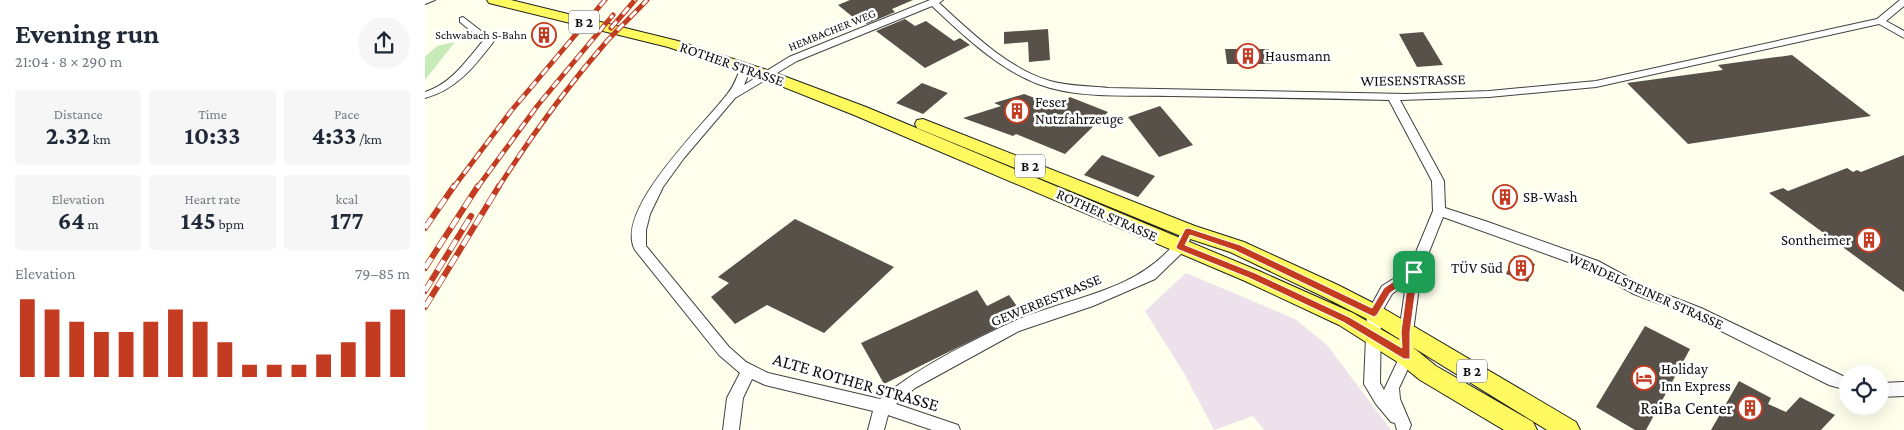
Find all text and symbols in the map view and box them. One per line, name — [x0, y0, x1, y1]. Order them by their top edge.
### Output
street label: HEMBACHER WEG — [786, 6, 878, 54]
road number: B 2 — [569, 11, 599, 34]
button: share — [358, 17, 410, 69]
text: Evening run — [15, 18, 159, 49]
building icon: Schwabach S-Bahn — [531, 22, 557, 48]
place label: Schwabach S-Bahn — [435, 28, 528, 42]
street label: ROTHER STRASSE — [678, 39, 786, 89]
building icon: Hausmann — [1235, 43, 1261, 69]
place label: Hausmann — [1265, 48, 1331, 64]
text: 21:04 · 8 × 290 m — [15, 53, 122, 70]
street label: WIESENSTRASSE — [1360, 71, 1466, 89]
place label: Feser Nutzfahrzeuge — [1035, 94, 1124, 128]
building icon: Feser Nutzfahrzeuge — [1004, 98, 1030, 124]
text: Distance — [54, 106, 103, 122]
text: Time — [198, 106, 227, 122]
text: Pace — [334, 106, 359, 122]
text: 2.32 — [46, 122, 90, 149]
text: 10:33 — [185, 122, 240, 149]
text: 4:33 — [312, 122, 356, 149]
text: km — [90, 131, 111, 147]
text: /km — [356, 131, 382, 147]
road number: B 2 — [1015, 154, 1045, 178]
building icon: SB-Wash — [1492, 184, 1518, 210]
street label: ROTHER STRASSE — [1054, 186, 1160, 244]
place label: SB-Wash — [1523, 189, 1578, 205]
text: Elevation — [52, 191, 105, 207]
text: Heart rate — [185, 191, 240, 207]
text: kcal — [336, 191, 358, 207]
text: 64 — [58, 207, 85, 234]
text: 145 — [181, 207, 216, 234]
text: 177 — [330, 207, 364, 234]
text: m — [85, 216, 99, 232]
text: bpm — [216, 216, 244, 232]
building icon: Sontheimer — [1856, 227, 1882, 253]
place label: Sontheimer — [1781, 232, 1852, 248]
street label: WENDELSTEINER STRASSE — [1566, 250, 1726, 332]
pin — [1393, 251, 1435, 293]
building icon: TÜV Süd — [1508, 255, 1534, 281]
icon: arrive — [1400, 258, 1428, 286]
place label: TÜV Süd — [1451, 260, 1503, 276]
text: Elevation — [15, 265, 76, 282]
text: 79–85 m — [355, 265, 410, 282]
street label: GEWERBESTRASSE — [988, 271, 1104, 329]
street label: ALTE ROTHER STRASSE — [771, 349, 942, 415]
road number: B 2 — [1457, 360, 1487, 382]
place label: Holiday Inn Express — [1661, 361, 1731, 395]
hotel icon: Holiday Inn Express — [1631, 365, 1657, 391]
map controls — [1839, 365, 1889, 415]
button: locate — [1839, 365, 1889, 415]
building icon: RaiBa Center — [1737, 395, 1763, 421]
place label: RaiBa Center — [1640, 398, 1734, 418]

